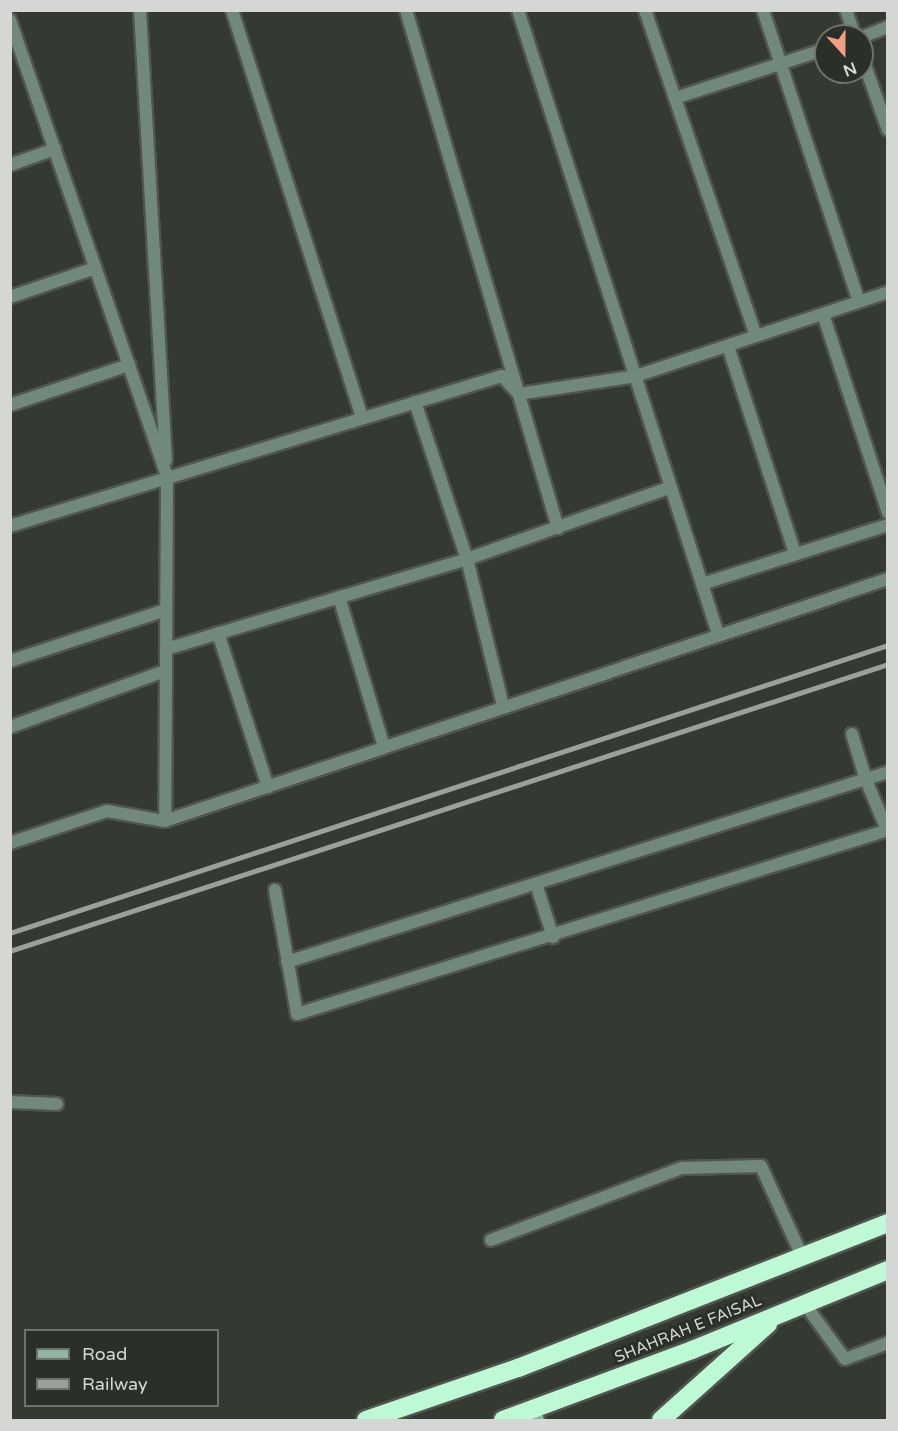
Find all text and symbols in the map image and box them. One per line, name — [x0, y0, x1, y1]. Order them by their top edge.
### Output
north arrow — [814, 24, 874, 84]
text: N — [840, 57, 859, 81]
street label: SHAHRAH E FAISAL — [612, 1291, 764, 1367]
legend — [24, 1329, 219, 1407]
text: Road — [82, 1343, 127, 1365]
text: Railway — [82, 1373, 148, 1395]

